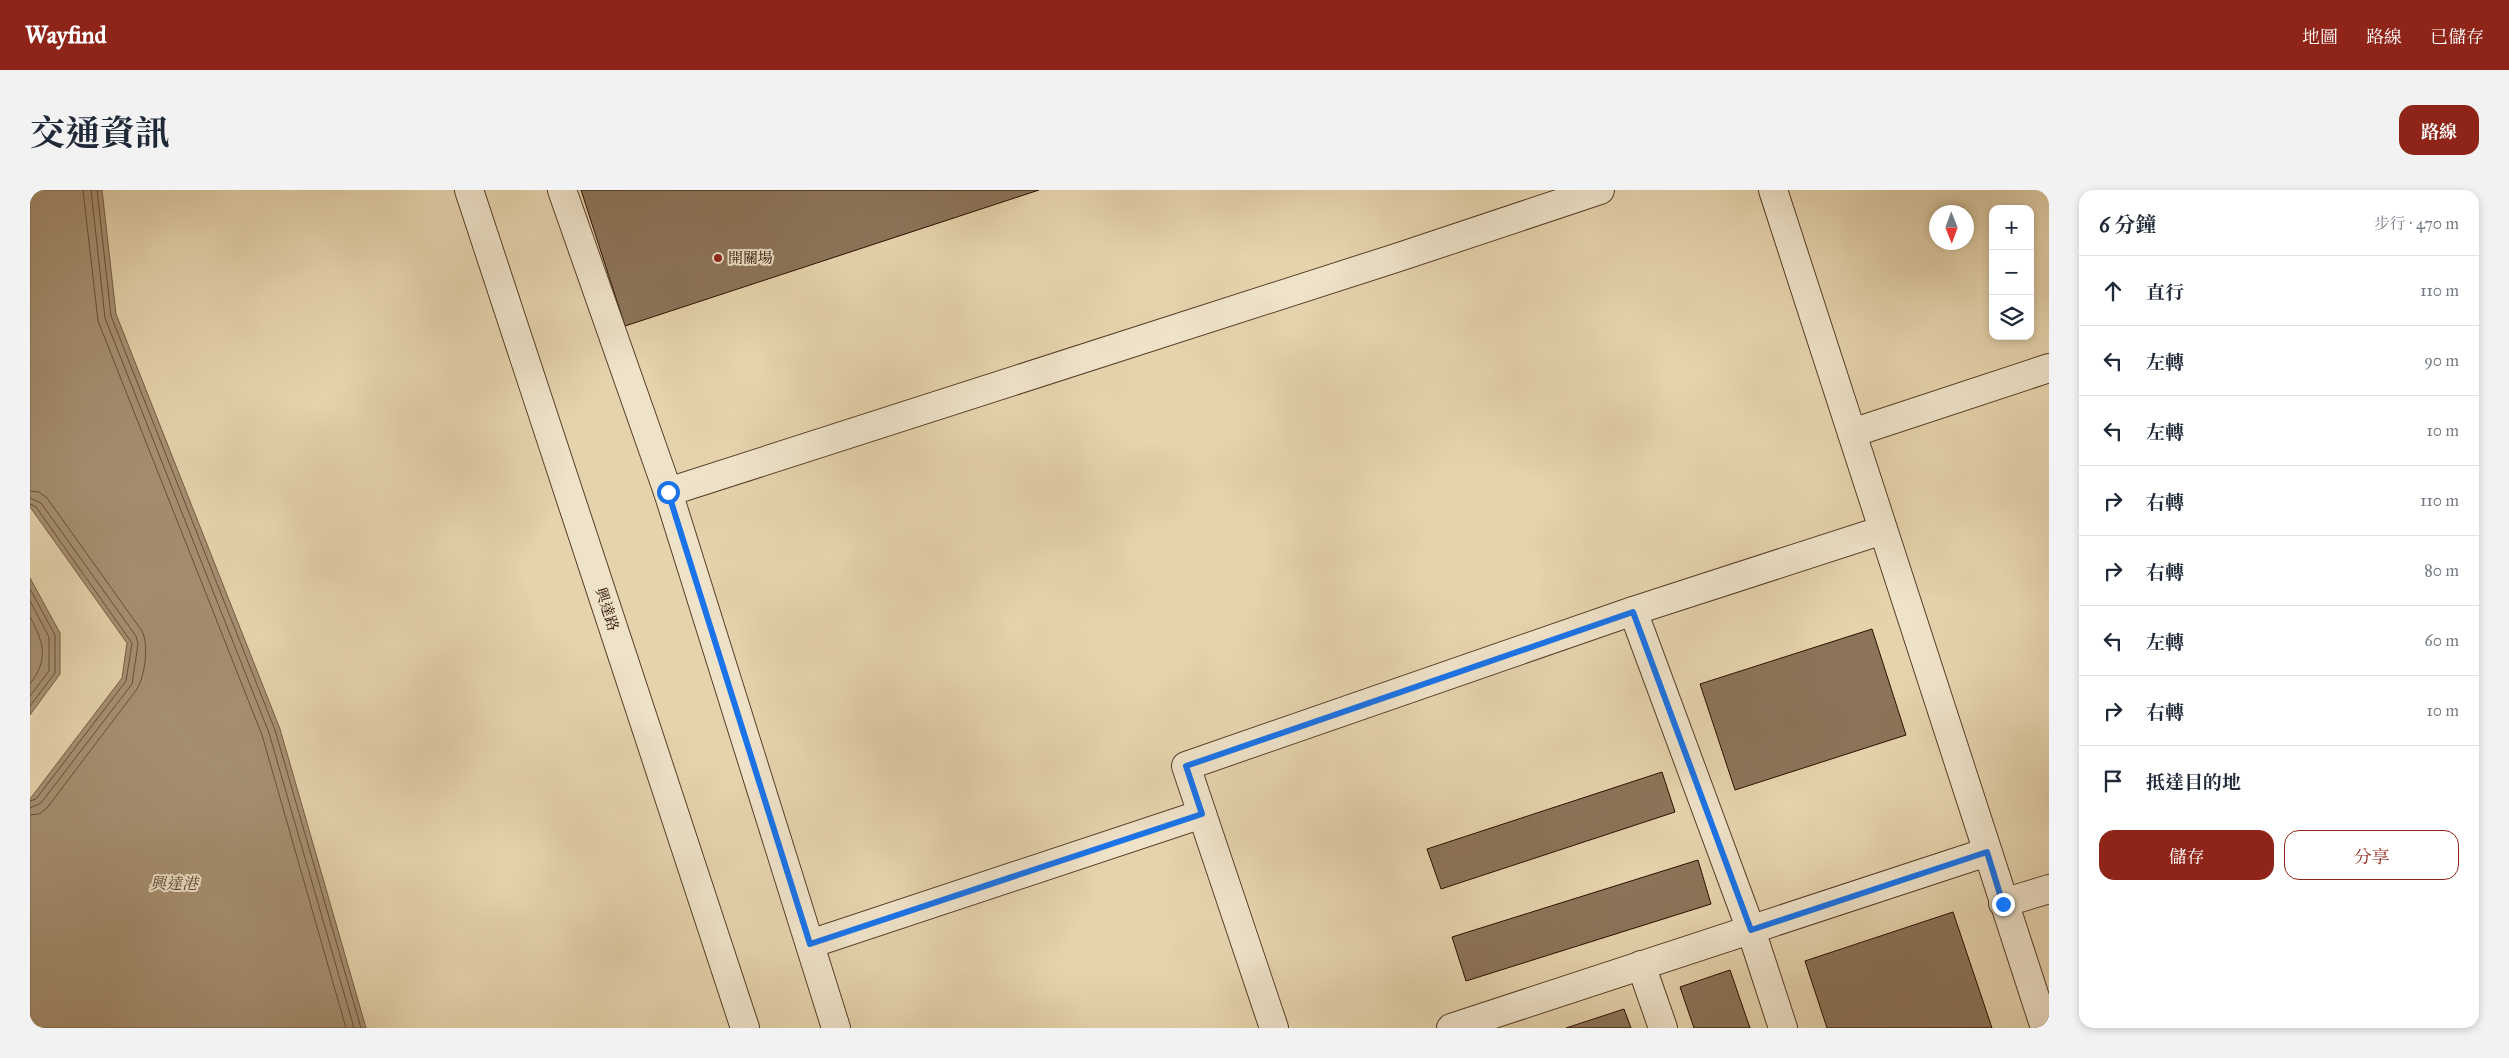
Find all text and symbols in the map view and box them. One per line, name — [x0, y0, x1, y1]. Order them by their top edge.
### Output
text: Wayfind — [25, 20, 107, 50]
text: 地圖 — [2302, 26, 2338, 48]
text: 路線 — [2366, 26, 2402, 48]
text: 已儲存 — [2430, 26, 2484, 48]
button: 路線 — [2399, 105, 2479, 155]
text: 交通資訊 — [30, 112, 170, 155]
north arrow — [1929, 205, 1974, 250]
map controls — [1989, 205, 2034, 340]
button: + — [1989, 205, 2034, 250]
text: 6 分鐘 — [2099, 212, 2156, 238]
text: 步行 · 470 m — [2374, 214, 2459, 233]
place label: 開關場 — [728, 249, 773, 267]
button: − — [1989, 250, 2034, 295]
marker: 開關場 — [712, 252, 724, 264]
icon: ahead — [2099, 277, 2127, 305]
text: 直行 — [2146, 281, 2184, 304]
text: 110 m — [2420, 281, 2459, 300]
button: layers — [1989, 295, 2034, 340]
icon: left — [2099, 347, 2127, 375]
text: 左轉 — [2146, 351, 2184, 374]
text: 90 m — [2424, 351, 2459, 370]
icon: left — [2099, 417, 2127, 445]
text: 左轉 — [2146, 421, 2184, 444]
text: 10 m — [2427, 421, 2459, 440]
route start — [657, 481, 680, 504]
icon: right — [2099, 487, 2127, 515]
text: 右轉 — [2146, 491, 2184, 514]
text: 110 m — [2420, 491, 2459, 510]
icon: right — [2099, 557, 2127, 585]
text: 右轉 — [2146, 561, 2184, 584]
text: 80 m — [2424, 561, 2459, 580]
street label: 興達路 — [591, 585, 623, 633]
icon: left — [2099, 627, 2127, 655]
text: 左轉 — [2146, 631, 2184, 654]
text: 60 m — [2425, 631, 2459, 650]
icon: right — [2099, 697, 2127, 725]
text: 右轉 — [2146, 701, 2184, 724]
text: 10 m — [2427, 701, 2459, 720]
icon: arrive — [2099, 767, 2127, 795]
text: 抵達目的地 — [2146, 771, 2241, 794]
button: 儲存 — [2099, 830, 2274, 880]
button: 分享 — [2284, 830, 2459, 880]
water label: 興達港 — [150, 874, 200, 893]
route end — [1992, 893, 2015, 916]

